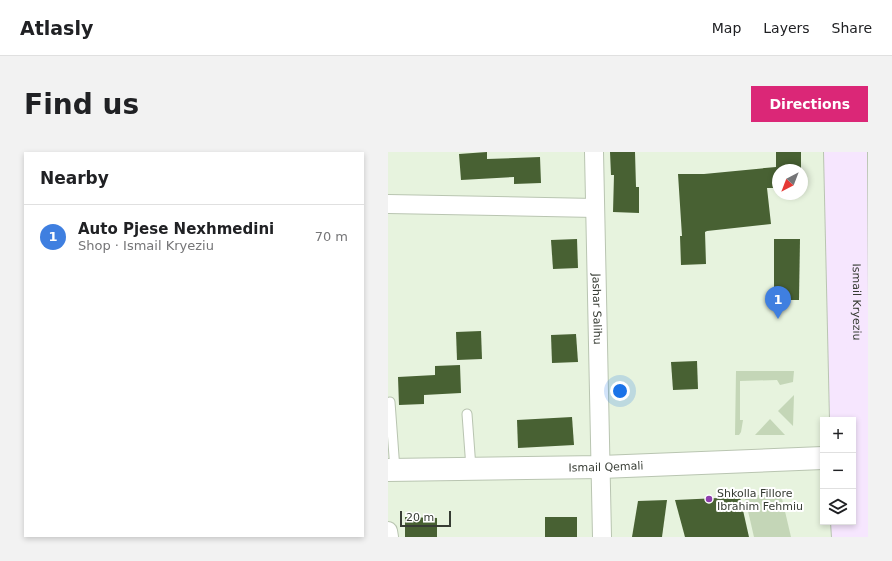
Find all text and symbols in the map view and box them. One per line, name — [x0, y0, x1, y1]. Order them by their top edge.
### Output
text: Atlasly — [20, 17, 93, 39]
text: Map — [712, 20, 741, 36]
text: Layers — [763, 20, 810, 36]
text: Share — [832, 20, 872, 36]
button: Directions — [751, 86, 868, 122]
text: Find us — [24, 88, 139, 121]
north arrow — [772, 164, 808, 200]
text: Nearby — [40, 168, 109, 188]
text: Auto Pjese Nexhmedini — [78, 220, 274, 238]
text: 1 — [48, 229, 58, 244]
text: 70 m — [315, 229, 348, 244]
text: Shop · Ismail Kryeziu — [78, 238, 214, 253]
street label: Ismail Kryeziu — [850, 263, 864, 341]
street label: Jashar Salihu — [590, 272, 605, 345]
pin: 1 — [765, 286, 791, 319]
your location — [610, 381, 630, 401]
map controls — [820, 417, 856, 525]
button: + — [820, 417, 856, 453]
button: − — [820, 453, 856, 489]
street label: Ismail Qemali — [568, 459, 644, 474]
place label: Shkolla Fillore Ibrahim Fehmiu — [717, 487, 803, 513]
button: layers — [820, 489, 856, 525]
marker: Shkolla Fillore Ibrahim Fehmiu — [704, 494, 714, 504]
scale bar — [400, 509, 451, 528]
text: 20 m — [406, 511, 434, 524]

